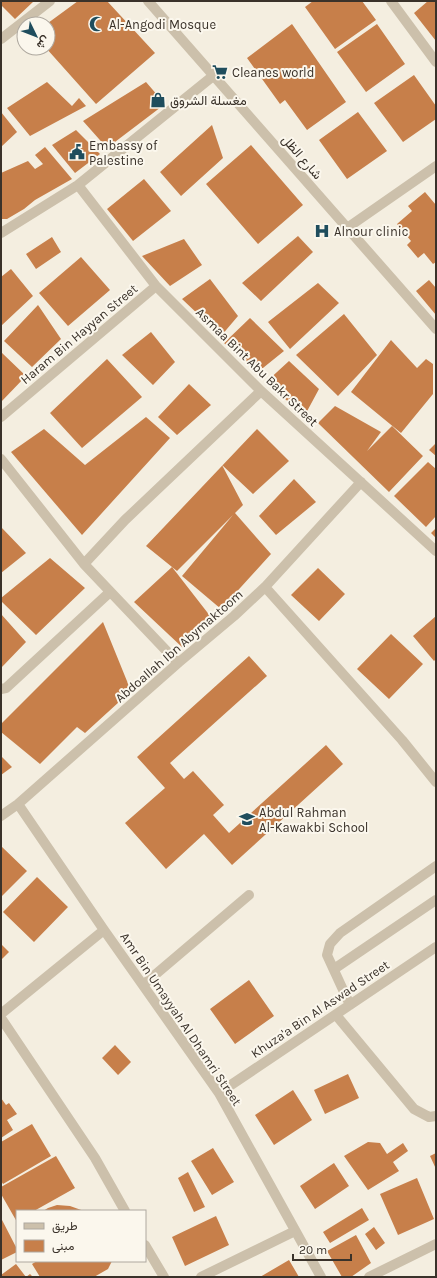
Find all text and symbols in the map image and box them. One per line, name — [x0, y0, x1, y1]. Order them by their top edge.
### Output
mosque icon: Al-Angodi Mosque — [88, 15, 106, 33]
north arrow — [16, 16, 56, 56]
place label: Al-Angodi Mosque — [109, 17, 216, 33]
text: ش — [34, 33, 52, 52]
supermarket icon: Cleanes world — [211, 63, 229, 81]
place label: Cleanes world — [232, 65, 314, 80]
shop icon: مغسلة الشروق — [149, 91, 167, 109]
place label: مغسلة الشروق — [170, 93, 247, 109]
street label: شارع الظل — [277, 132, 325, 183]
place label: Embassy of Palestine — [89, 138, 158, 168]
public building icon: Embassy of Palestine — [68, 143, 86, 161]
hospital icon: Alnour clinic — [313, 222, 331, 240]
place label: Alnour clinic — [334, 224, 408, 239]
street label: Haram Bin Hayyan Street — [18, 281, 140, 387]
street label: Asmaa Bint Abu Bakr Street — [193, 305, 321, 429]
street label: Abdoallah Ibn Abymaktoom — [112, 587, 246, 705]
place label: Abdul Rahman Al-Kawakbi School — [259, 805, 369, 835]
school or university icon: Abdul Rahman Al-Kawakbi School — [238, 810, 256, 828]
street label: Amr Bin Umayyah Al Dhamri Street — [117, 930, 245, 1109]
street label: Khuza'a Bin Al Aswad Street — [248, 957, 392, 1061]
legend — [16, 1210, 146, 1262]
text: طريق — [52, 1219, 78, 1234]
scale bar — [293, 1236, 351, 1262]
text: مبنى — [52, 1239, 74, 1254]
text: 20 m — [299, 1243, 327, 1257]

